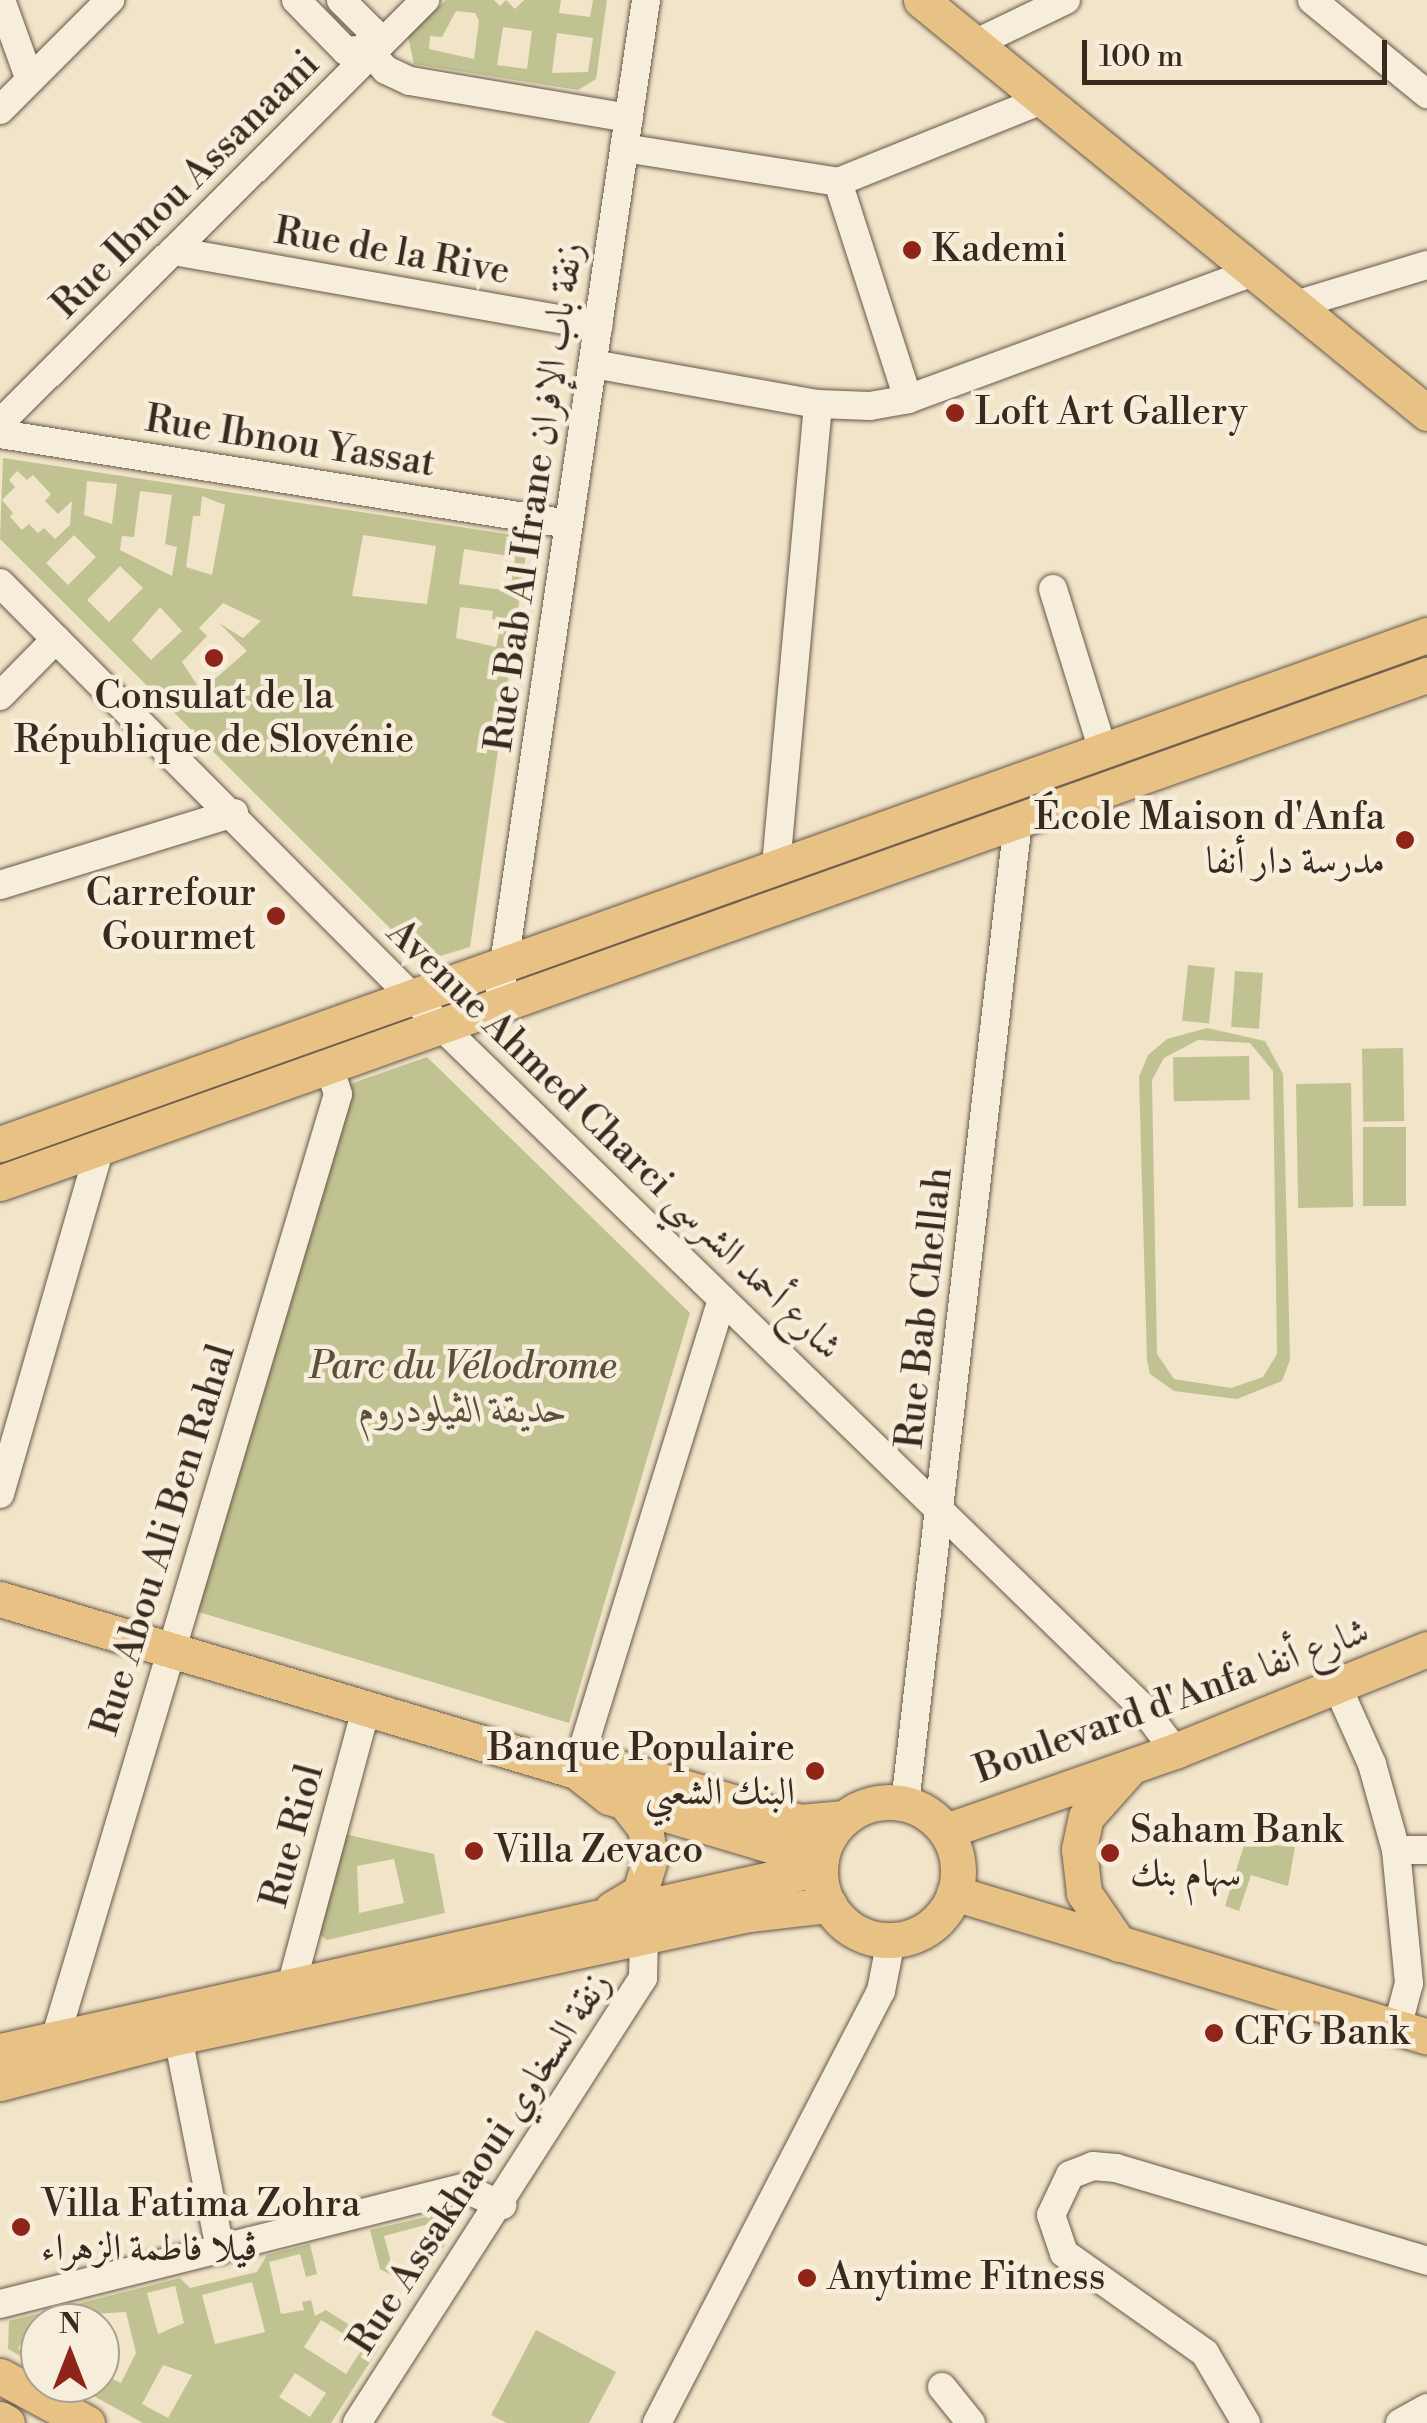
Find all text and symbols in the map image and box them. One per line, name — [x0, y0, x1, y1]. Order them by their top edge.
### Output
scale bar — [1087, 20, 1392, 82]
text: 100 m — [1099, 38, 1183, 76]
street label: Rue Ibnou Assanaani — [43, 42, 329, 328]
street label: Rue de la Rive — [271, 209, 513, 295]
place label: Kademi — [932, 227, 1067, 273]
marker: Kademi — [901, 239, 923, 261]
street label: Rue Bab Al Ifrane زنقة باب الإفران — [477, 240, 593, 754]
place label: Loft Art Gallery — [975, 390, 1247, 436]
street label: Rue Ibnou Yassat — [142, 397, 438, 487]
marker: Loft Art Gallery — [944, 402, 966, 424]
marker: Consulat de la République de Slovénie — [203, 647, 225, 669]
place label: Consulat de la République de Slovénie — [14, 674, 414, 764]
place label: École Maison d'Anfa مدرسة دار أنفا — [1034, 795, 1385, 884]
marker: École Maison d'Anfa مدرسة دار أنفا — [1394, 829, 1416, 851]
place label: Carrefour Gourmet — [86, 871, 256, 961]
marker: Carrefour Gourmet — [265, 905, 287, 927]
street label: Avenue Ahmed Charci شارع أحمد الشرسي — [377, 910, 851, 1370]
street label: Rue Bab Chellah — [888, 1165, 962, 1451]
street label: Rue Abou Ali Ben Rahal — [83, 1339, 245, 1741]
park label: Parc du Vélodrome حديقة الڤيلودروم — [309, 1344, 617, 1434]
street label: Boulevard d'Anfa شارع أنفا — [969, 1608, 1375, 1794]
place label: Banque Populaire البنك الشعبي — [488, 1726, 795, 1816]
street label: Rue Riol — [252, 1759, 334, 1913]
marker: Banque Populaire البنك الشعبي — [804, 1760, 826, 1782]
place label: Saham Bank سهام بنك — [1130, 1808, 1342, 1898]
place label: Villa Zevaco — [494, 1828, 703, 1874]
marker: Villa Zevaco — [463, 1840, 485, 1862]
marker: Saham Bank سهام بنك — [1099, 1842, 1121, 1864]
street label: Rue Assakhaoui زنقة السخاوي — [339, 1963, 621, 2363]
place label: CFG Bank — [1234, 2010, 1409, 2056]
marker: CFG Bank — [1203, 2022, 1225, 2044]
place label: Villa Fatima Zohra ڤيلا فاطمة الزهراء — [41, 2182, 360, 2272]
marker: Villa Fatima Zohra ڤيلا فاطمة الزهراء — [10, 2216, 32, 2238]
place label: Anytime Fitness — [827, 2255, 1105, 2301]
marker: Anytime Fitness — [796, 2267, 818, 2289]
north arrow — [20, 2303, 120, 2403]
text: N — [59, 2307, 81, 2342]

